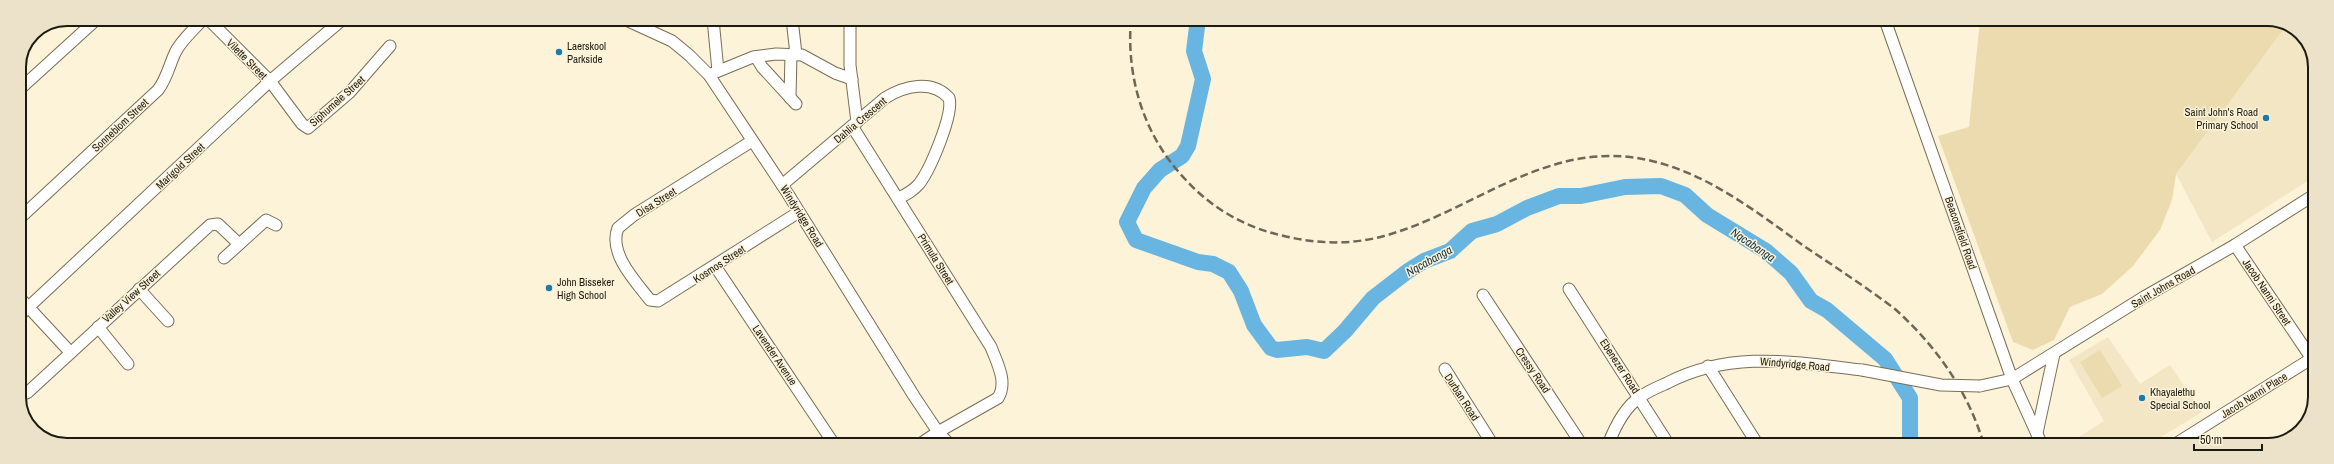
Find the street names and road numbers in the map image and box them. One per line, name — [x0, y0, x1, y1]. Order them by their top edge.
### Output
street label: Vilette Street — [224, 36, 271, 83]
street label: Siphumele Street — [306, 72, 368, 130]
street label: Dahlia Crescent — [831, 94, 890, 146]
street label: Sonneblom Street — [89, 95, 152, 155]
street label: Marigold Street — [153, 140, 208, 192]
street label: Windyridge Road — [777, 183, 827, 249]
street label: Disa Street — [633, 184, 679, 220]
street label: Beaconsfield Road — [1942, 195, 1980, 271]
street label: Primula Street — [915, 231, 957, 288]
street label: Kosmos Street — [690, 242, 748, 286]
street label: Jacob Nanni Street — [2240, 256, 2295, 328]
street label: Saint Johns Road — [2128, 263, 2198, 311]
street label: Valley View Street — [99, 266, 163, 326]
street label: Lavender Avenue — [750, 322, 800, 388]
street label: Ebenezer Road — [1597, 336, 1643, 396]
street label: Cressy Road — [1513, 344, 1553, 396]
street label: Windyridge Road — [1759, 354, 1831, 374]
street label: Jacob Nanni Place — [2218, 369, 2290, 421]
street label: Durban Road — [1442, 371, 1482, 423]

